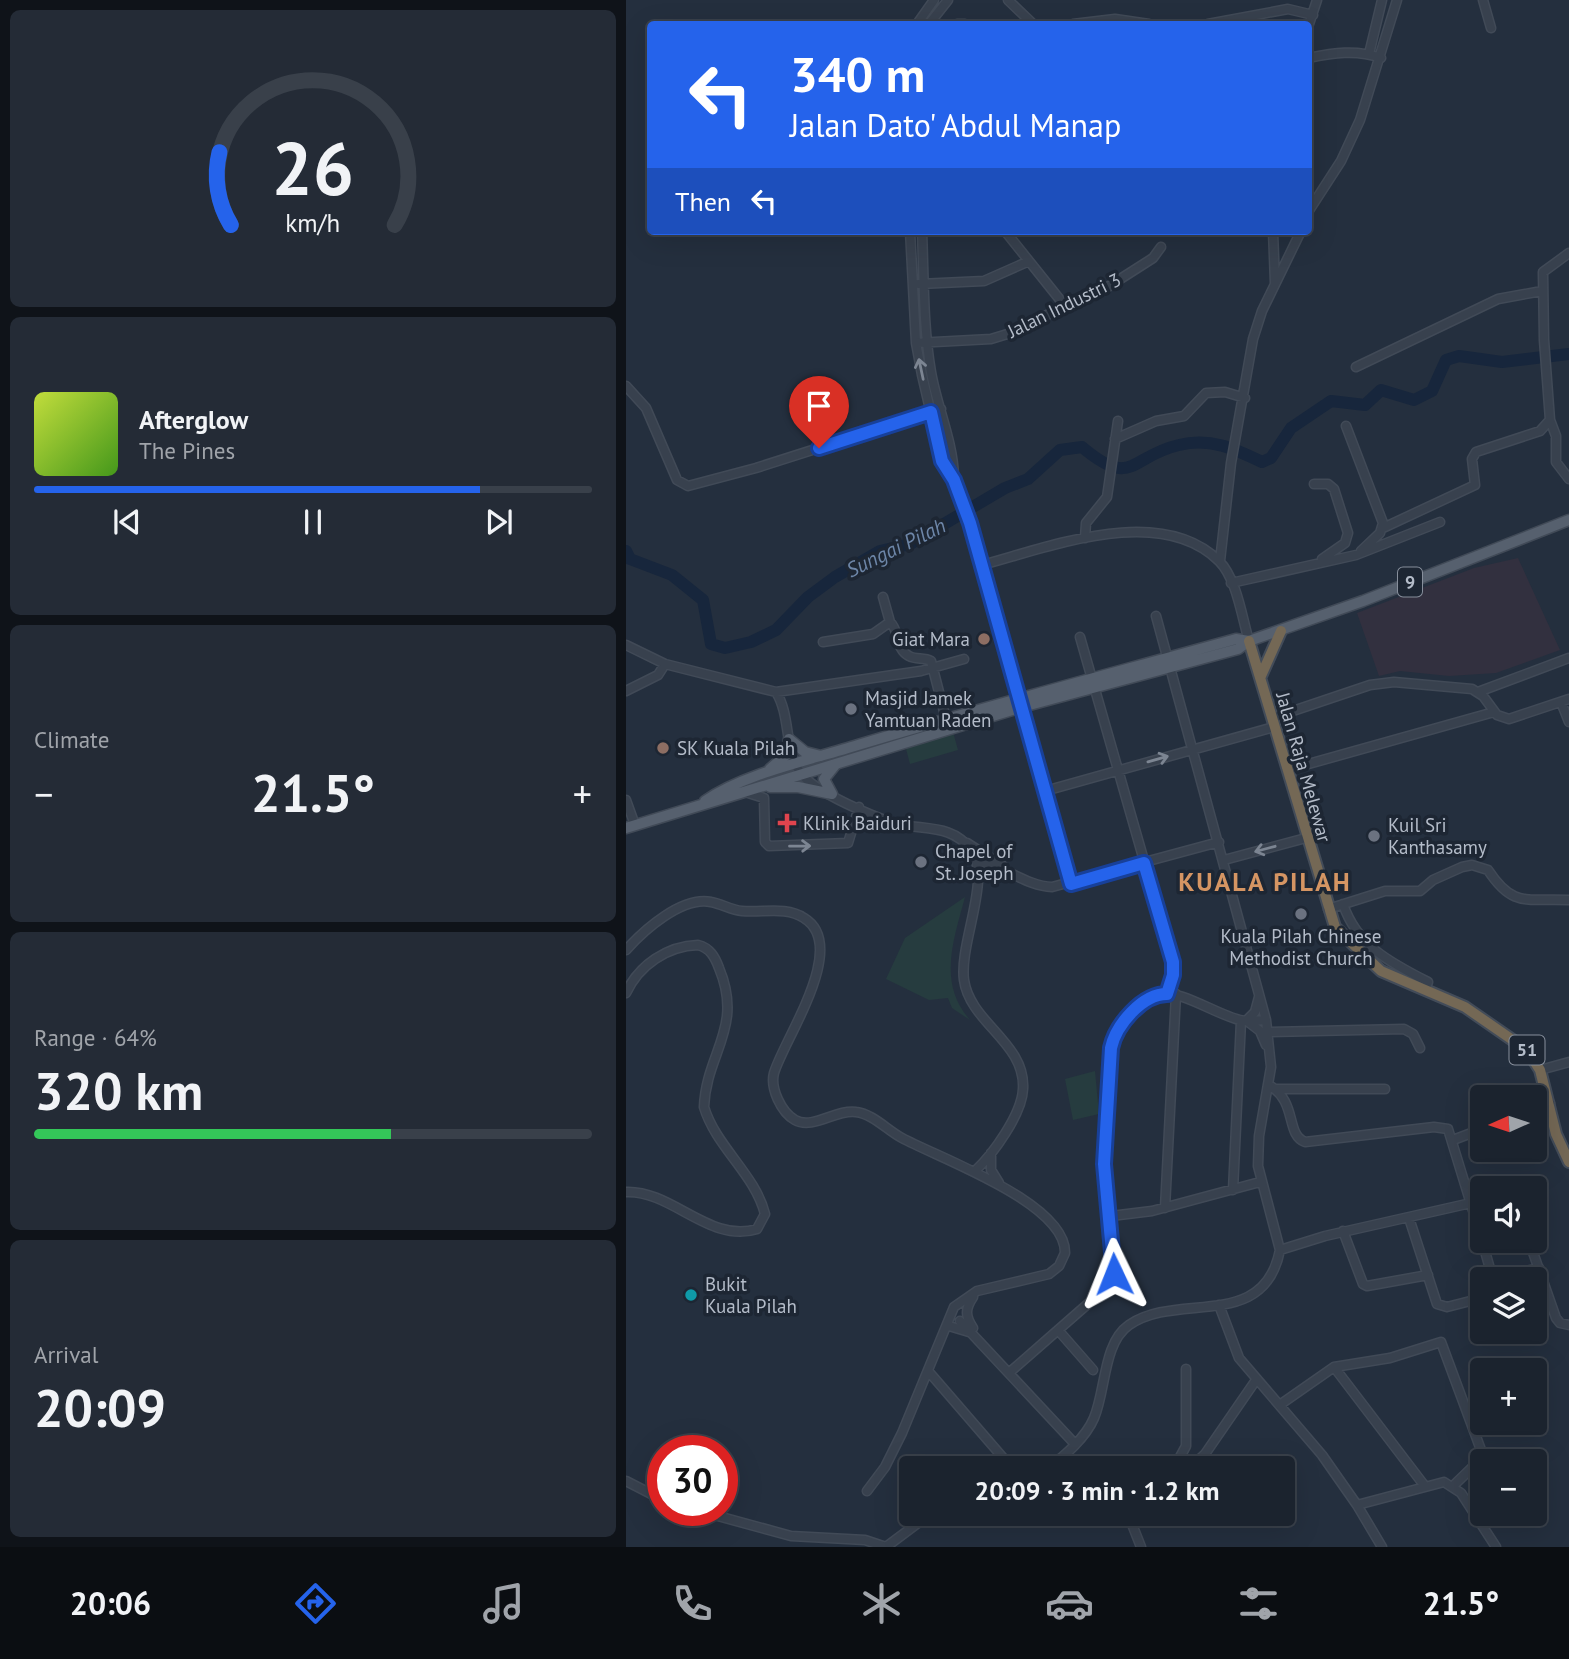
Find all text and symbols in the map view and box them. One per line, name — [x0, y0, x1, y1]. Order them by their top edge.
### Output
text: 340 m — [790, 42, 925, 106]
icon: left — [675, 49, 766, 140]
text: Jalan Dato' Abdul Manap — [790, 104, 1121, 146]
text: 26 — [272, 121, 354, 215]
icon: left — [745, 182, 783, 220]
text: Then — [675, 185, 731, 218]
text: km/h — [286, 207, 340, 239]
street label: Jalan Industri 3 — [1002, 267, 1125, 343]
one-way arrow — [913, 358, 927, 381]
pin — [789, 376, 849, 448]
icon: arrive — [800, 387, 838, 425]
text: Afterglow — [139, 403, 248, 436]
text: The Pines — [139, 436, 235, 465]
icon: previous — [108, 503, 146, 541]
icon: pause — [294, 503, 332, 541]
icon: next — [480, 503, 518, 541]
water label: Sungai Pilah — [841, 512, 950, 583]
road number: 9 — [1398, 568, 1422, 596]
place label: Giat Mara — [892, 627, 970, 651]
marker: Giat Mara — [976, 631, 992, 647]
place label: Masjid Jamek Yamtuan Raden — [865, 686, 991, 732]
street label: Jalan Raja Melewar — [1271, 688, 1337, 845]
marker: Masjid Jamek Yamtuan Raden — [843, 701, 859, 717]
text: Climate — [34, 725, 109, 754]
place label: SK Kuala Pilah — [677, 736, 795, 760]
marker: SK Kuala Pilah — [655, 740, 671, 756]
one-way arrow — [1147, 752, 1169, 765]
text: 21.5° — [251, 759, 375, 826]
text: − — [34, 769, 53, 818]
text: + — [573, 769, 592, 818]
place label: Klinik Baiduri — [803, 811, 912, 835]
marker: Klinik Baiduri — [777, 813, 797, 833]
place label: Kuil Sri Kanthasamy — [1388, 813, 1487, 859]
marker: Kuil Sri Kanthasamy — [1366, 828, 1382, 844]
place label: Chapel of St. Joseph — [935, 839, 1014, 885]
one-way arrow — [789, 840, 812, 853]
one-way arrow — [1254, 843, 1277, 856]
marker: Chapel of St. Joseph — [913, 854, 929, 870]
district label: KUALA PILAH — [1178, 865, 1352, 898]
marker: Kuala Pilah Chinese Methodist Church — [1293, 906, 1309, 922]
place label: Kuala Pilah Chinese Methodist Church — [1221, 924, 1381, 970]
text: Range · 64% — [34, 1023, 157, 1052]
road number: 51 — [1510, 1036, 1544, 1064]
text: 320 km — [34, 1057, 203, 1124]
north arrow — [1470, 1085, 1546, 1162]
map controls — [1470, 1085, 1547, 1526]
button: sound — [1470, 1176, 1547, 1253]
position arrow — [1077, 1237, 1151, 1311]
button: layers — [1470, 1267, 1547, 1344]
place label: Bukit Kuala Pilah — [705, 1272, 797, 1318]
marker: Bukit Kuala Pilah — [683, 1287, 699, 1303]
text: Arrival — [34, 1340, 98, 1369]
button: + — [1470, 1358, 1547, 1435]
text: 20:09 — [34, 1374, 166, 1441]
speed limit sign: 30 — [647, 1435, 738, 1526]
button: − — [1470, 1449, 1547, 1526]
text: 20:09 · 3 min · 1.2 km — [975, 1474, 1220, 1507]
icon: directions — [291, 1579, 340, 1628]
icon: music — [479, 1579, 528, 1628]
icon: phone — [668, 1579, 717, 1628]
icon: climate — [857, 1579, 906, 1628]
icon: car — [1045, 1579, 1094, 1628]
icon: filters — [1234, 1579, 1283, 1628]
text: 20:06 — [70, 1582, 151, 1624]
text: 21.5° — [1423, 1582, 1499, 1624]

